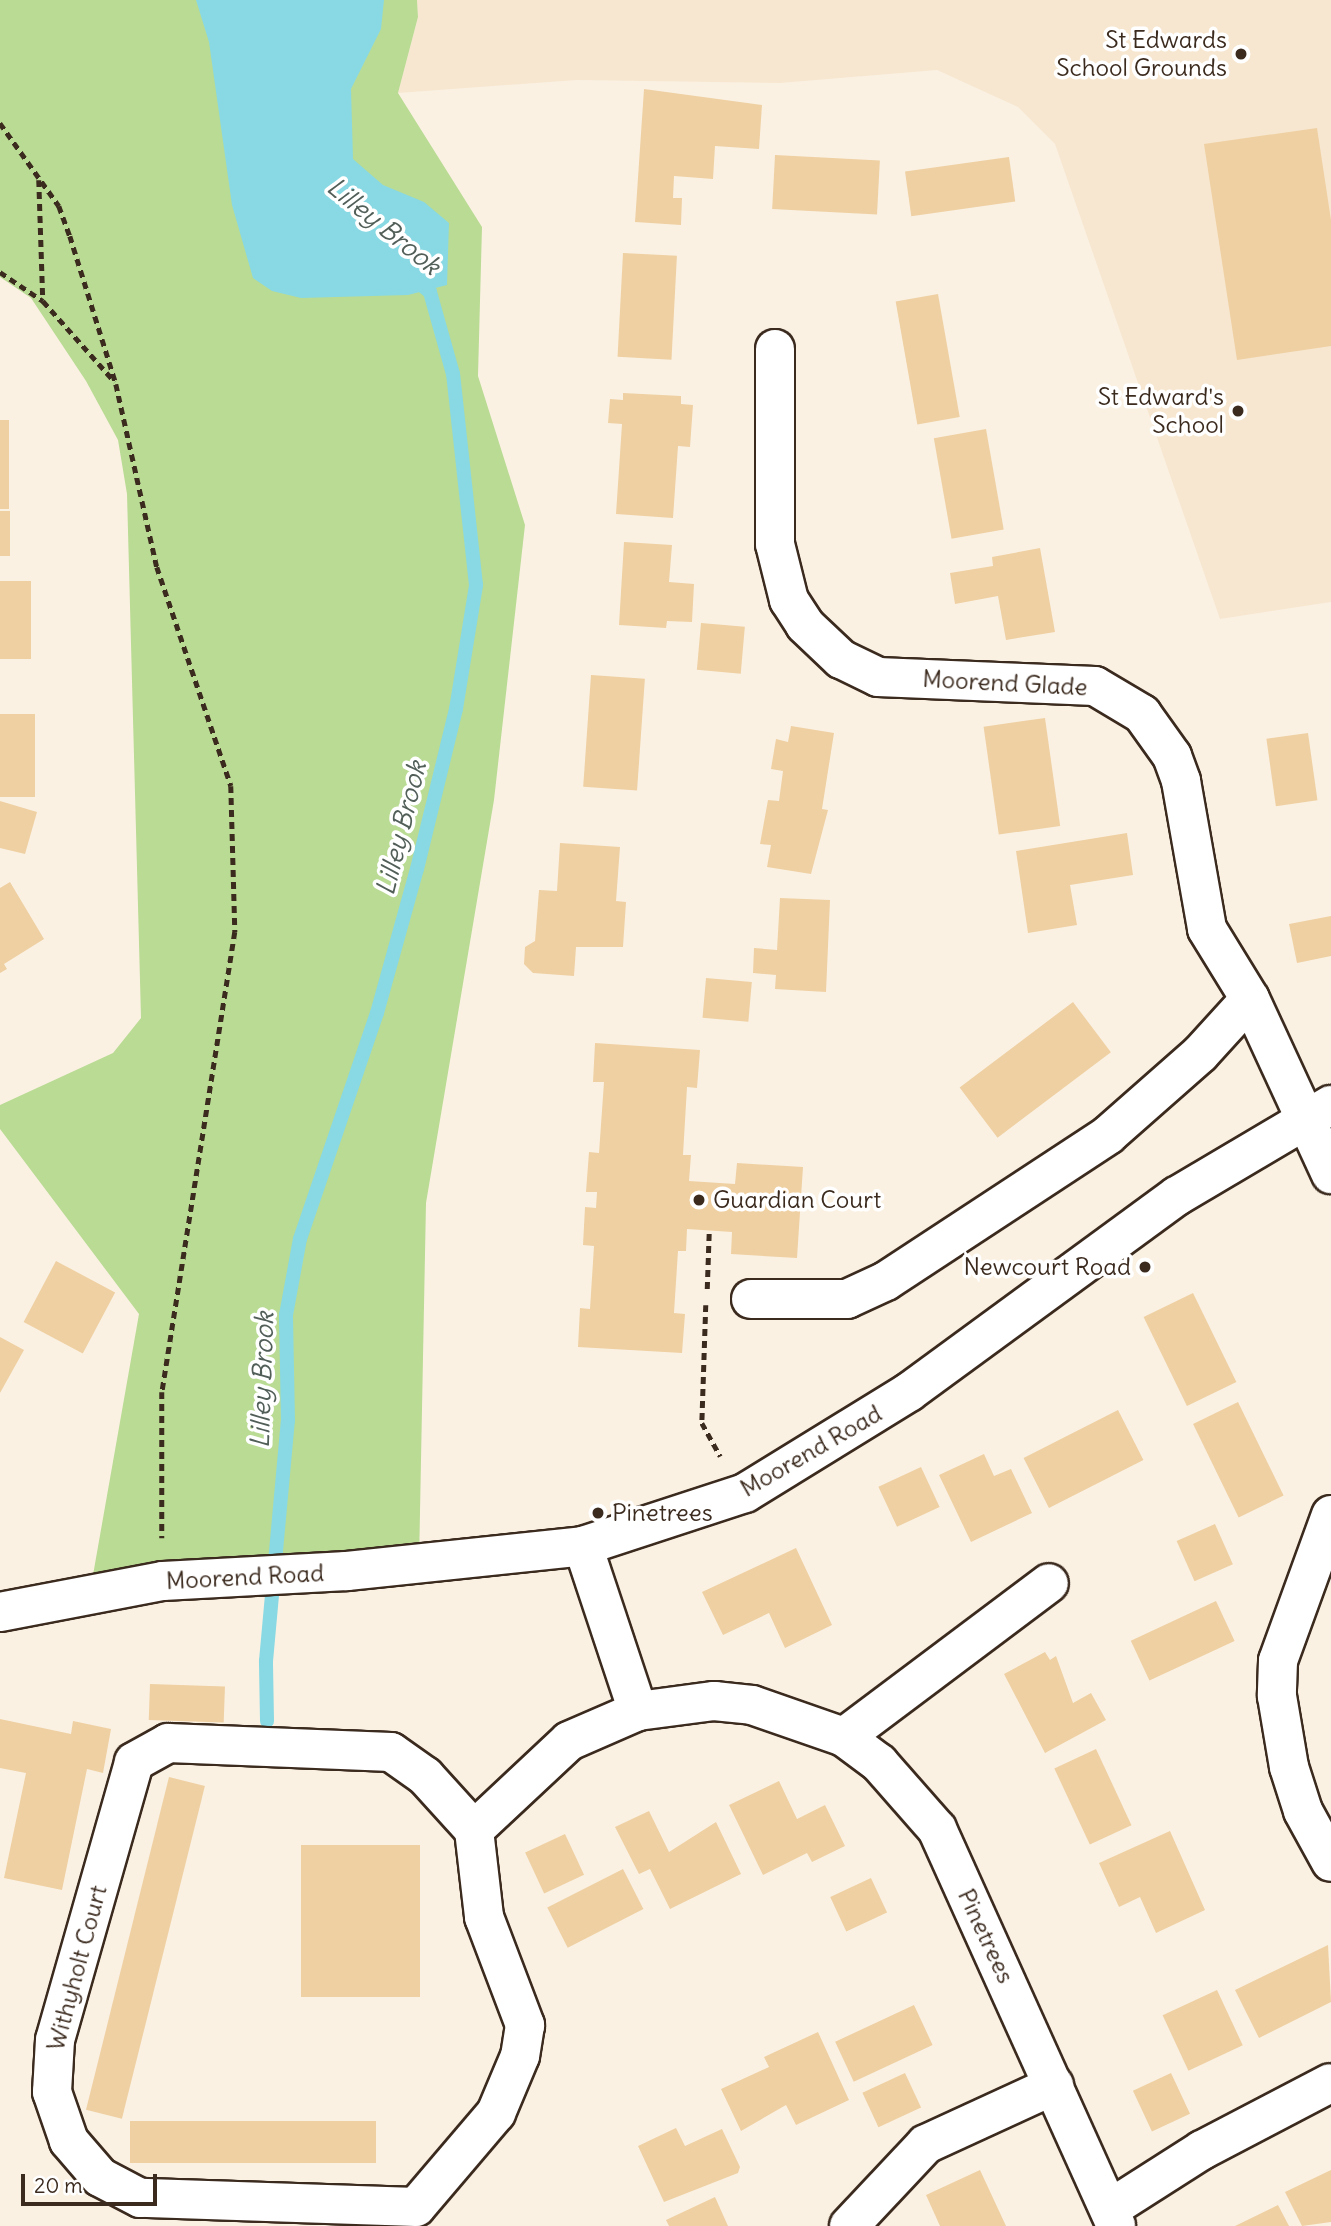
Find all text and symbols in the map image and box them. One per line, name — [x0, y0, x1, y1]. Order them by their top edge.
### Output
place label: St Edwards School Grounds — [1056, 26, 1227, 82]
marker: St Edwards School Grounds — [1233, 46, 1249, 62]
water label: Lilley Brook — [321, 171, 447, 281]
place label: St Edward's School — [1098, 383, 1224, 439]
marker: St Edward's School — [1230, 403, 1246, 419]
street label: Moorend Glade — [922, 664, 1088, 702]
water label: Lilley Brook — [369, 758, 433, 898]
place label: Guardian Court — [713, 1186, 881, 1214]
marker: Guardian Court — [691, 1192, 707, 1208]
place label: Newcourt Road — [963, 1253, 1131, 1281]
marker: Newcourt Road — [1137, 1259, 1153, 1275]
water label: Lilley Brook — [244, 1311, 280, 1449]
street label: Moorend Road — [735, 1399, 887, 1503]
place label: Pinetrees — [612, 1499, 713, 1527]
marker: Pinetrees — [590, 1505, 606, 1521]
street label: Moorend Road — [165, 1558, 325, 1596]
street label: Withyholt Court — [41, 1882, 113, 2054]
street label: Pinetrees — [952, 1884, 1020, 1988]
scale bar — [24, 2160, 161, 2204]
text: 20 m — [34, 2172, 83, 2199]

